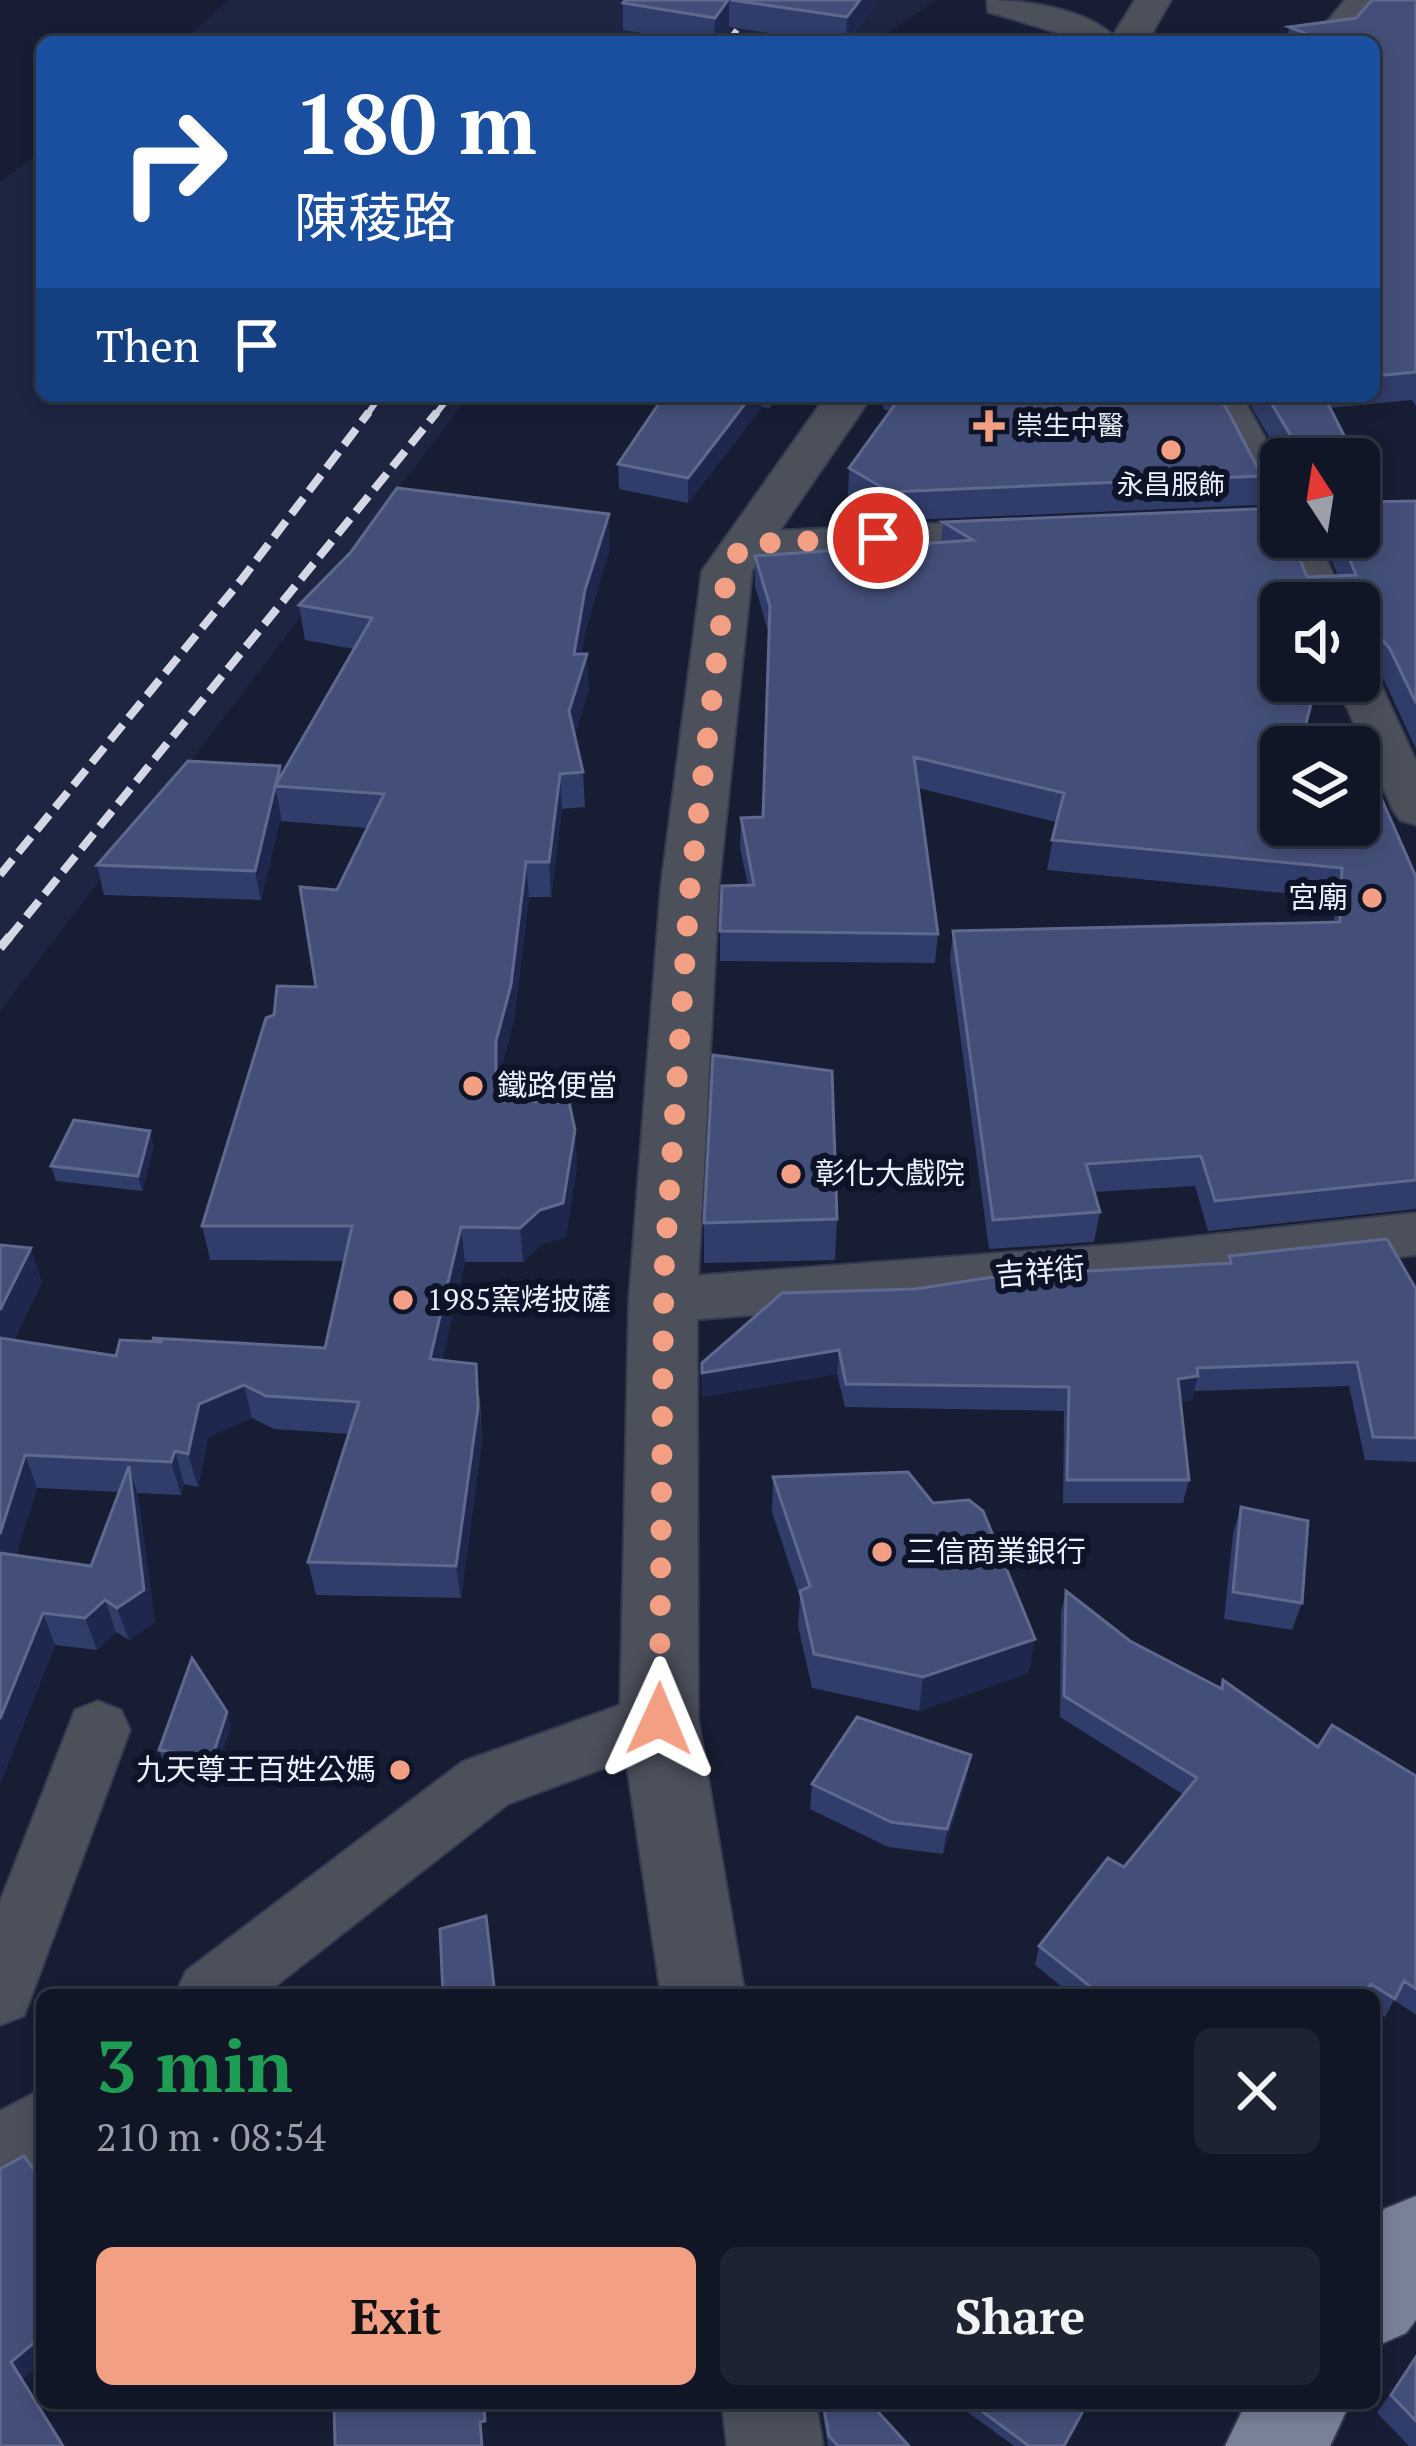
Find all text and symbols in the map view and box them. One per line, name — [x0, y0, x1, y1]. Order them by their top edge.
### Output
text: 180 m — [294, 67, 537, 178]
icon: right — [96, 84, 252, 240]
text: 陳稜路 — [294, 181, 456, 252]
icon: arrive — [224, 312, 290, 378]
text: Then — [96, 315, 200, 375]
place label: 崇生中醫 — [1016, 407, 1124, 443]
marker: 崇生中醫 — [973, 410, 1005, 442]
marker: 永昌服飾 — [1158, 437, 1184, 463]
north arrow — [1260, 438, 1380, 558]
map controls — [1260, 438, 1380, 846]
place label: 永昌服飾 — [1117, 466, 1225, 502]
pin — [827, 487, 929, 589]
icon: arrive — [845, 505, 911, 571]
button: sound — [1260, 582, 1380, 702]
button: layers — [1260, 726, 1380, 846]
place label: 宮廟 — [1288, 877, 1348, 917]
marker: 宮廟 — [1359, 885, 1385, 911]
place label: 鐵路便當 — [497, 1065, 617, 1105]
marker: 鐵路便當 — [460, 1073, 486, 1099]
place label: 彰化大戲院 — [815, 1153, 965, 1193]
marker: 彰化大戲院 — [778, 1161, 804, 1187]
street label: 吉祥街 — [993, 1247, 1086, 1295]
place label: 1985窯烤披薩 — [427, 1279, 611, 1319]
marker: 1985窯烤披薩 — [390, 1287, 416, 1313]
place label: 三信商業銀行 — [906, 1531, 1086, 1571]
marker: 三信商業銀行 — [869, 1539, 895, 1565]
position arrow — [596, 1656, 722, 1782]
place label: 九天尊王百姓公媽 — [136, 1749, 376, 1789]
marker: 九天尊王百姓公媽 — [387, 1757, 413, 1783]
text: 3 min — [96, 2017, 293, 2113]
button: close — [1194, 2028, 1320, 2154]
text: 210 m · 08:54 — [96, 2110, 326, 2162]
button: Exit — [96, 2247, 696, 2385]
button: Share — [720, 2247, 1320, 2385]

